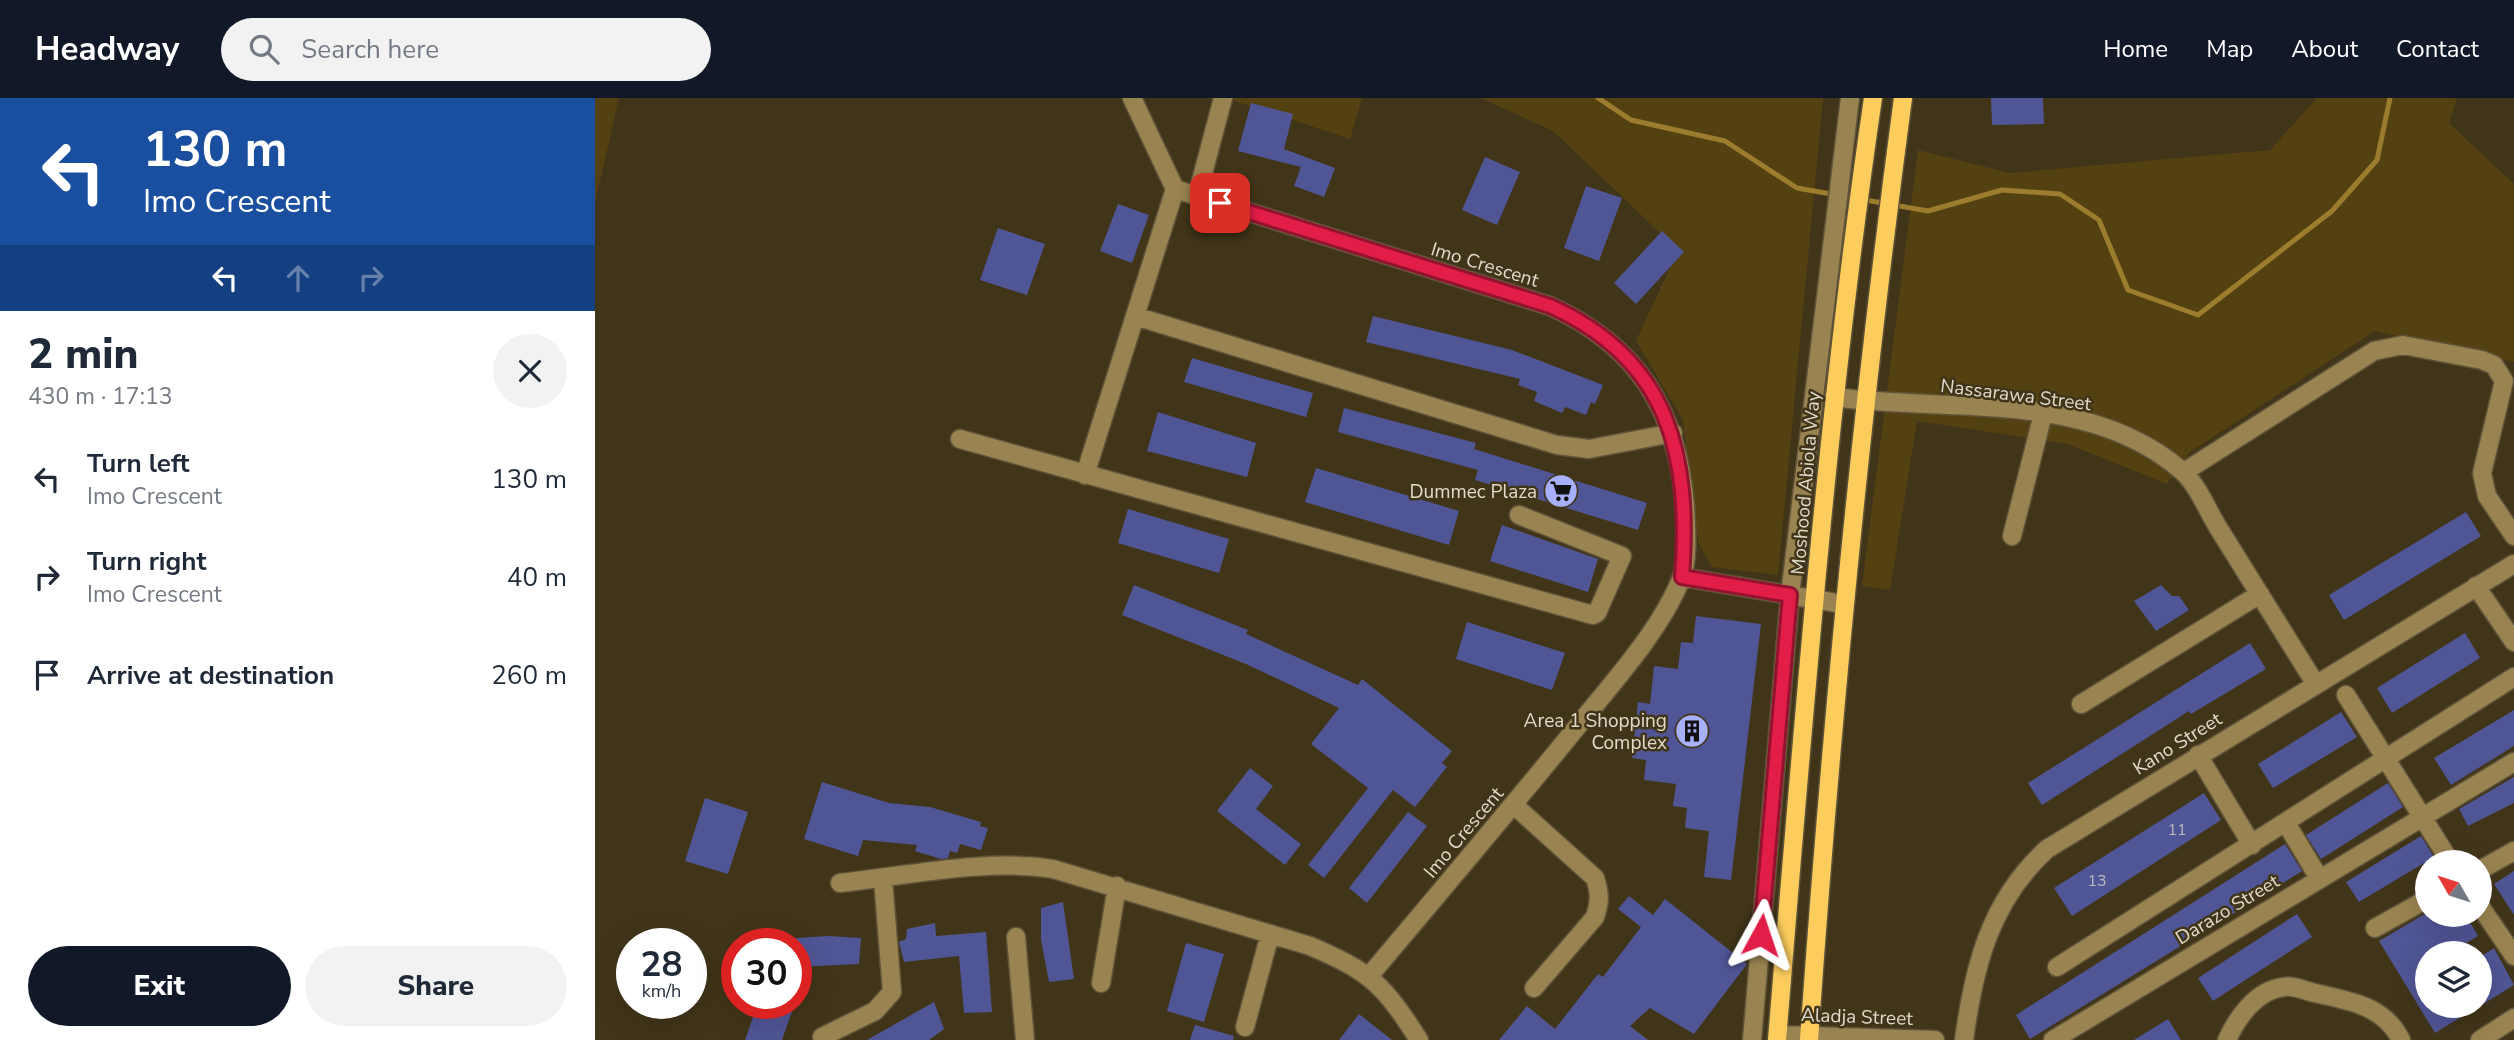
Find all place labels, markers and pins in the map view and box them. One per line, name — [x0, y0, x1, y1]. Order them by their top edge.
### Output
pin — [1190, 173, 1250, 233]
supermarket icon: Dummec Plaza — [1542, 472, 1580, 510]
place label: Dummec Plaza — [1409, 479, 1537, 505]
place label: Area 1 Shopping Complex — [1524, 708, 1667, 756]
building icon: Area 1 Shopping Complex — [1673, 712, 1711, 750]

